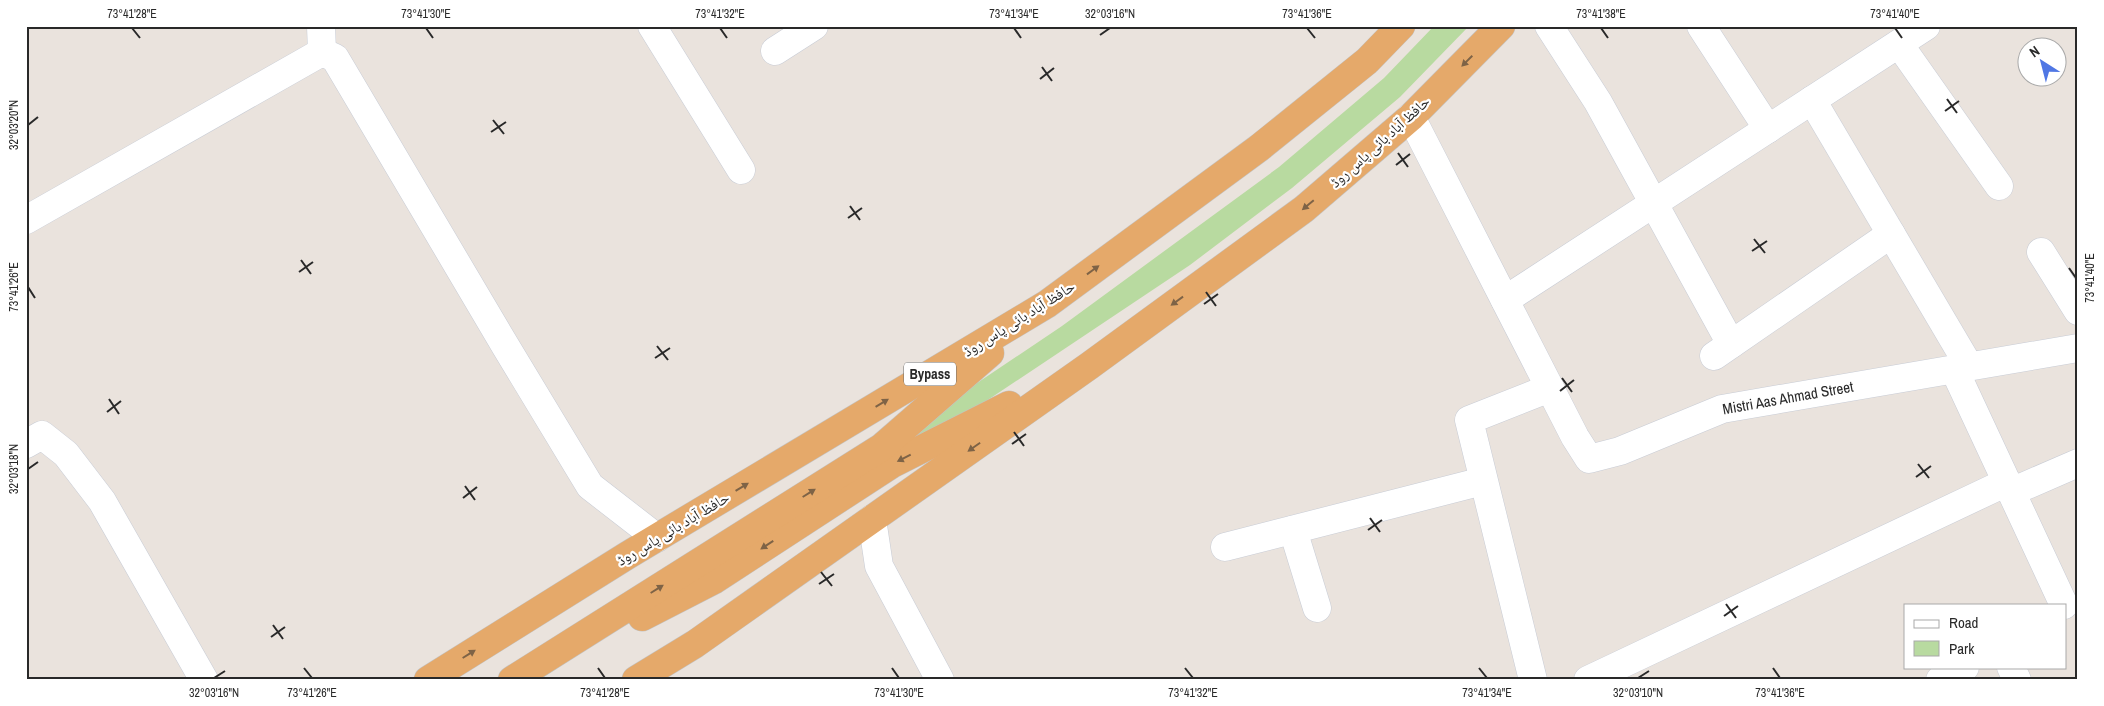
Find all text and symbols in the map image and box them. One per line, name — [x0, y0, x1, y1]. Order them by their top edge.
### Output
text: 73°41'28"E — [107, 6, 157, 22]
text: 73°41'30"E — [401, 6, 451, 22]
text: 73°41'32"E — [695, 6, 745, 22]
text: 73°41'34"E — [989, 6, 1039, 22]
text: 32°03'16"N — [1085, 6, 1135, 22]
text: 73°41'36"E — [1282, 6, 1332, 22]
text: 73°41'38"E — [1576, 6, 1626, 22]
text: 73°41'40"E — [1870, 6, 1920, 22]
north arrow — [2016, 38, 2066, 88]
text: N — [2026, 42, 2043, 61]
one-way arrow — [1461, 55, 1473, 67]
street label: حافظ آباد بائی پاس روڈ — [1325, 91, 1435, 192]
text: 32°03'20"N — [6, 100, 22, 150]
one-way arrow — [1302, 200, 1315, 211]
text: 73°41'40"E — [2082, 253, 2098, 303]
text: 73°41'26"E — [6, 262, 22, 312]
one-way arrow — [1086, 265, 1100, 275]
street label: حافظ آباد بائی پاس روڈ — [959, 275, 1079, 361]
one-way arrow — [1171, 296, 1184, 307]
road number: Bypass — [904, 362, 956, 386]
street label: Mistri Aas Ahmad Street — [1721, 376, 1856, 419]
one-way arrow — [875, 399, 888, 408]
one-way arrow — [967, 442, 981, 452]
text: 32°03'18"N — [6, 444, 22, 494]
one-way arrow — [897, 454, 912, 462]
one-way arrow — [736, 482, 749, 491]
street label: حافظ آباد بائی پاس روڈ — [612, 486, 733, 571]
one-way arrow — [802, 488, 816, 498]
one-way arrow — [761, 540, 774, 550]
one-way arrow — [650, 584, 663, 593]
legend — [1904, 604, 2066, 668]
text: Road — [1949, 612, 1978, 633]
text: Park — [1949, 638, 1975, 659]
one-way arrow — [463, 649, 476, 659]
text: 32°03'16"N — [189, 685, 239, 701]
text: 73°41'26"E — [287, 685, 337, 701]
text: 73°41'28"E — [580, 685, 630, 701]
text: 73°41'30"E — [874, 685, 924, 701]
text: 73°41'32"E — [1168, 685, 1218, 701]
text: 73°41'34"E — [1462, 685, 1512, 701]
text: 32°03'10"N — [1613, 685, 1663, 701]
text: 73°41'36"E — [1755, 685, 1805, 701]

